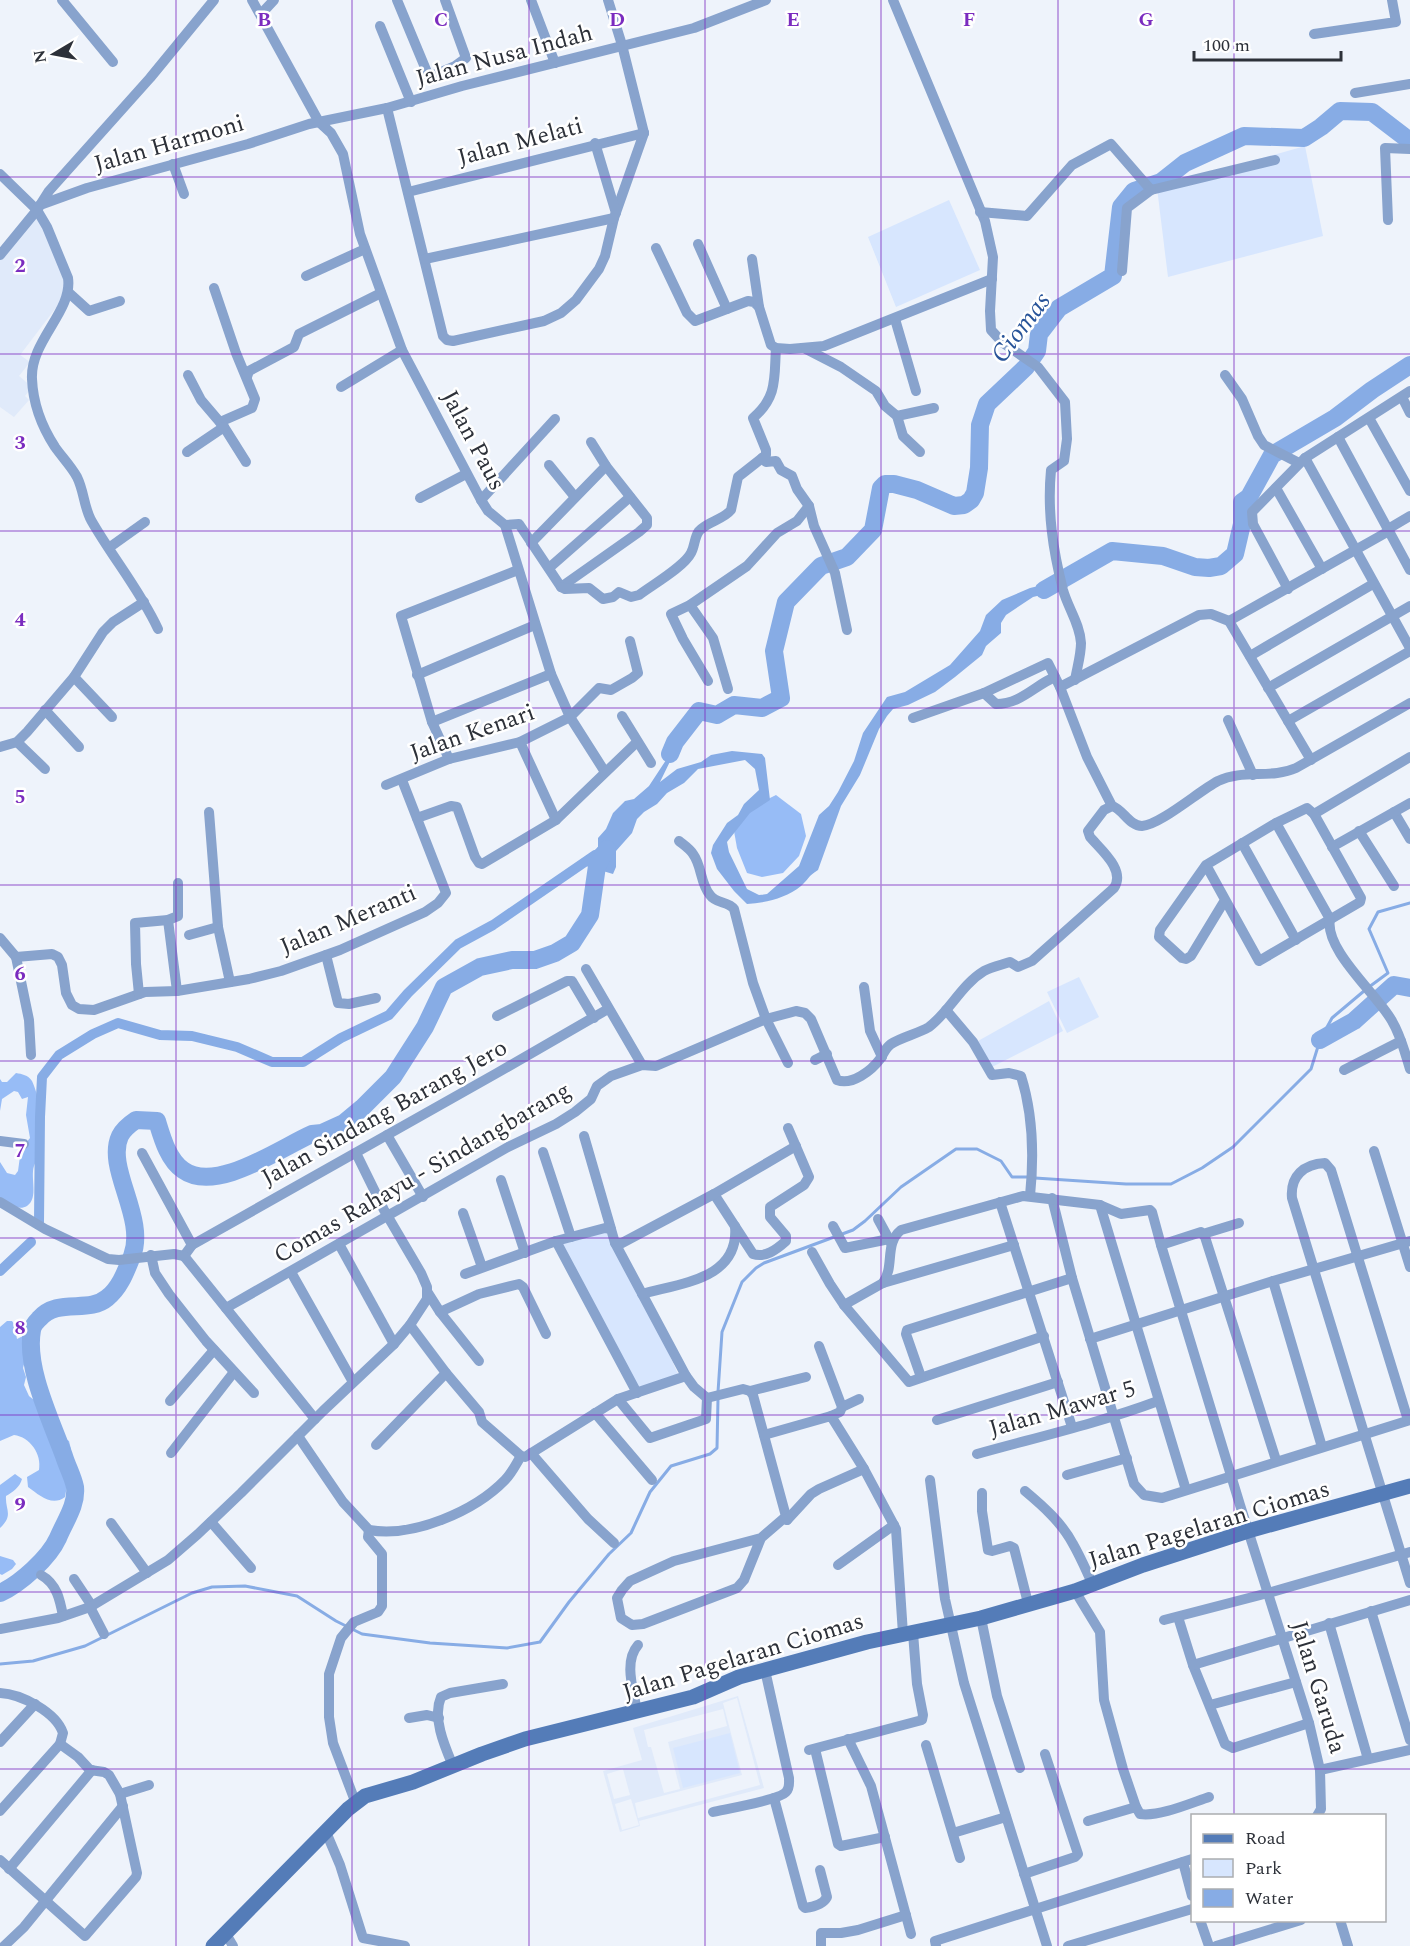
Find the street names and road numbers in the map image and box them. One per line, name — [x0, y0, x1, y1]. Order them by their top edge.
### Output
street label: Jalan Nusa Indah — [412, 15, 597, 97]
street label: Jalan Harmoni — [90, 105, 249, 183]
street label: Jalan Melati — [454, 108, 587, 176]
street label: Jalan Paus — [432, 384, 515, 497]
street label: Jalan Kenari — [405, 695, 540, 771]
street label: Jalan Meranti — [275, 875, 422, 965]
street label: Jalan Sindang Barang Jero — [255, 1030, 514, 1196]
street label: Comas Rahayu - Sindangbarang — [267, 1073, 578, 1273]
street label: Jalan Mawar 5 — [985, 1371, 1140, 1447]
street label: Jalan Pagelaran Ciomas — [1084, 1471, 1334, 1579]
street label: Jalan Pagelaran Ciomas — [618, 1603, 868, 1711]
street label: Jalan Garuda — [1281, 1616, 1355, 1758]

